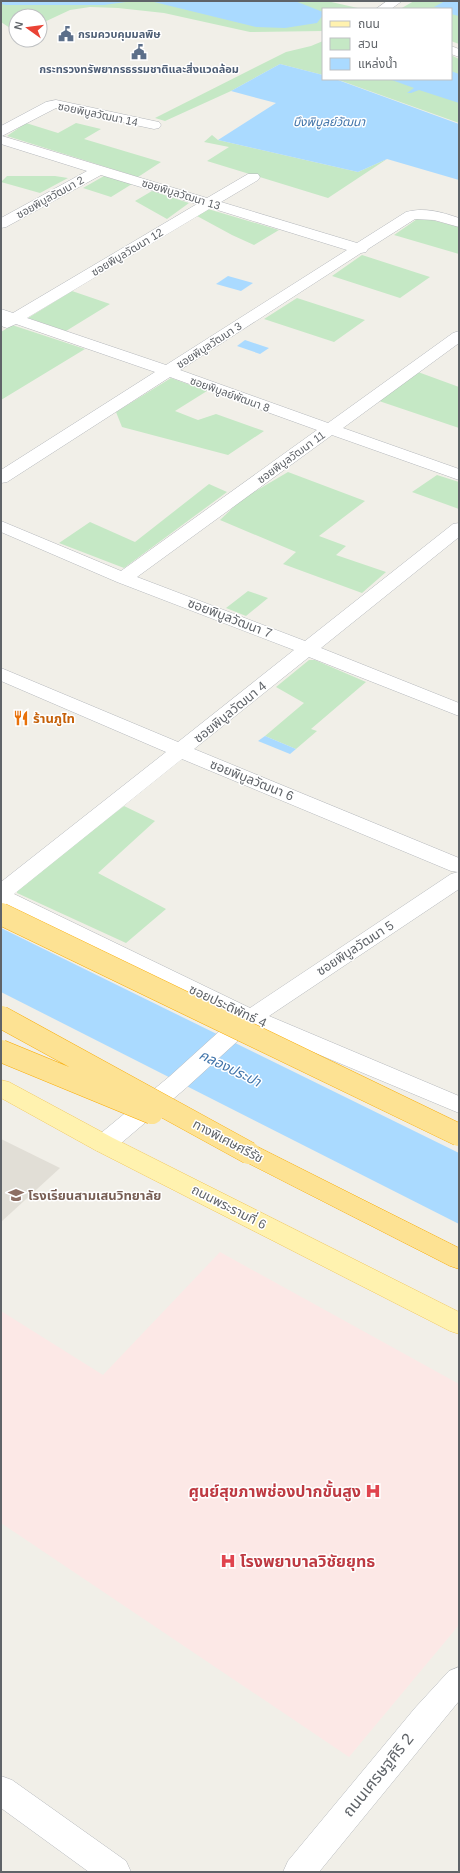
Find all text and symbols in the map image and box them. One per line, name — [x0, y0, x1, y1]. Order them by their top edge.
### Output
north arrow — [8, 8, 48, 48]
legend — [322, 8, 452, 80]
text: ถนน — [358, 17, 380, 31]
text: N — [12, 20, 25, 31]
public building icon: กรมควบคุมมลพิษ — [57, 25, 75, 43]
place label: กรมควบคุมมลพิษ — [78, 28, 161, 41]
text: สวน — [358, 37, 378, 51]
public building icon: กระทรวงทรัพยากรธรรมชาติและสิ่งแวดล้อม — [130, 43, 148, 61]
text: แหล่งน้ำ — [358, 55, 397, 71]
place label: กระทรวงทรัพยากรธรรมชาติและสิ่งแวดล้อม — [39, 62, 239, 75]
street label: ซอยพิบูลวัฒนา 14 — [57, 100, 139, 129]
water label: บึงพิบูลย์วัฒนา — [293, 115, 366, 130]
street label: ซอยพิบูลวัฒนา 2 — [14, 174, 86, 221]
street label: ซอยพิบูลวัฒนา 13 — [140, 176, 222, 213]
street label: ซอยพิบูลวัฒนา 12 — [89, 226, 165, 279]
street label: ซอยพิบูลวัฒนา 3 — [174, 319, 244, 371]
street label: ซอยพิบูลย์พัฒนา 8 — [188, 374, 272, 415]
street label: ซอยพิบูลวัฒนา 11 — [255, 428, 328, 486]
street label: ซอยพิบูลวัฒนา 7 — [186, 595, 274, 641]
street label: ซอยพิบูลวัฒนา 4 — [191, 678, 269, 746]
restaurant icon: ร้านภูไท — [12, 709, 30, 727]
place label: ร้านภูไท — [33, 711, 75, 727]
street label: ซอยพิบูลวัฒนา 6 — [208, 756, 296, 804]
street label: ซอยพิบูลวัฒนา 5 — [314, 917, 396, 979]
street label: ซอยประดิพัทธ์ 4 — [187, 981, 269, 1031]
water label: คลองประปา — [197, 1046, 264, 1090]
street label: ทางพิเศษศรีรัช — [190, 1116, 266, 1166]
street label: ถนนพระรามที่ 6 — [189, 1180, 270, 1232]
school or university icon: โรงเรียนสามเสนวิทยาลัย — [7, 1186, 25, 1204]
place label: โรงเรียนสามเสนวิทยาลัย — [28, 1188, 161, 1203]
place label: ศูนย์สุขภาพช่องปากขั้นสูง — [188, 1480, 361, 1502]
hospital icon: ศูนย์สุขภาพช่องปากขั้นสูง — [364, 1482, 382, 1500]
hospital icon: โรงพยาบาลวิชัยยุทธ — [219, 1552, 237, 1570]
place label: โรงพยาบาลวิชัยยุทธ — [240, 1553, 375, 1571]
street label: ถนนเศรษฐศิริ 2 — [339, 1730, 417, 1820]

